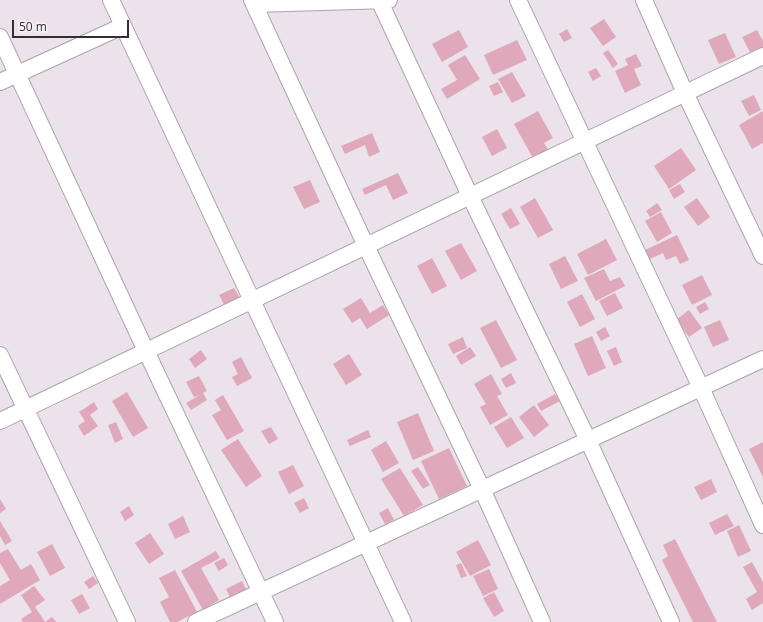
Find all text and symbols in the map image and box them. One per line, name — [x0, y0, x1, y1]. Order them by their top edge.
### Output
scale bar — [14, 12, 131, 38]
text: 50 m — [19, 18, 47, 35]

